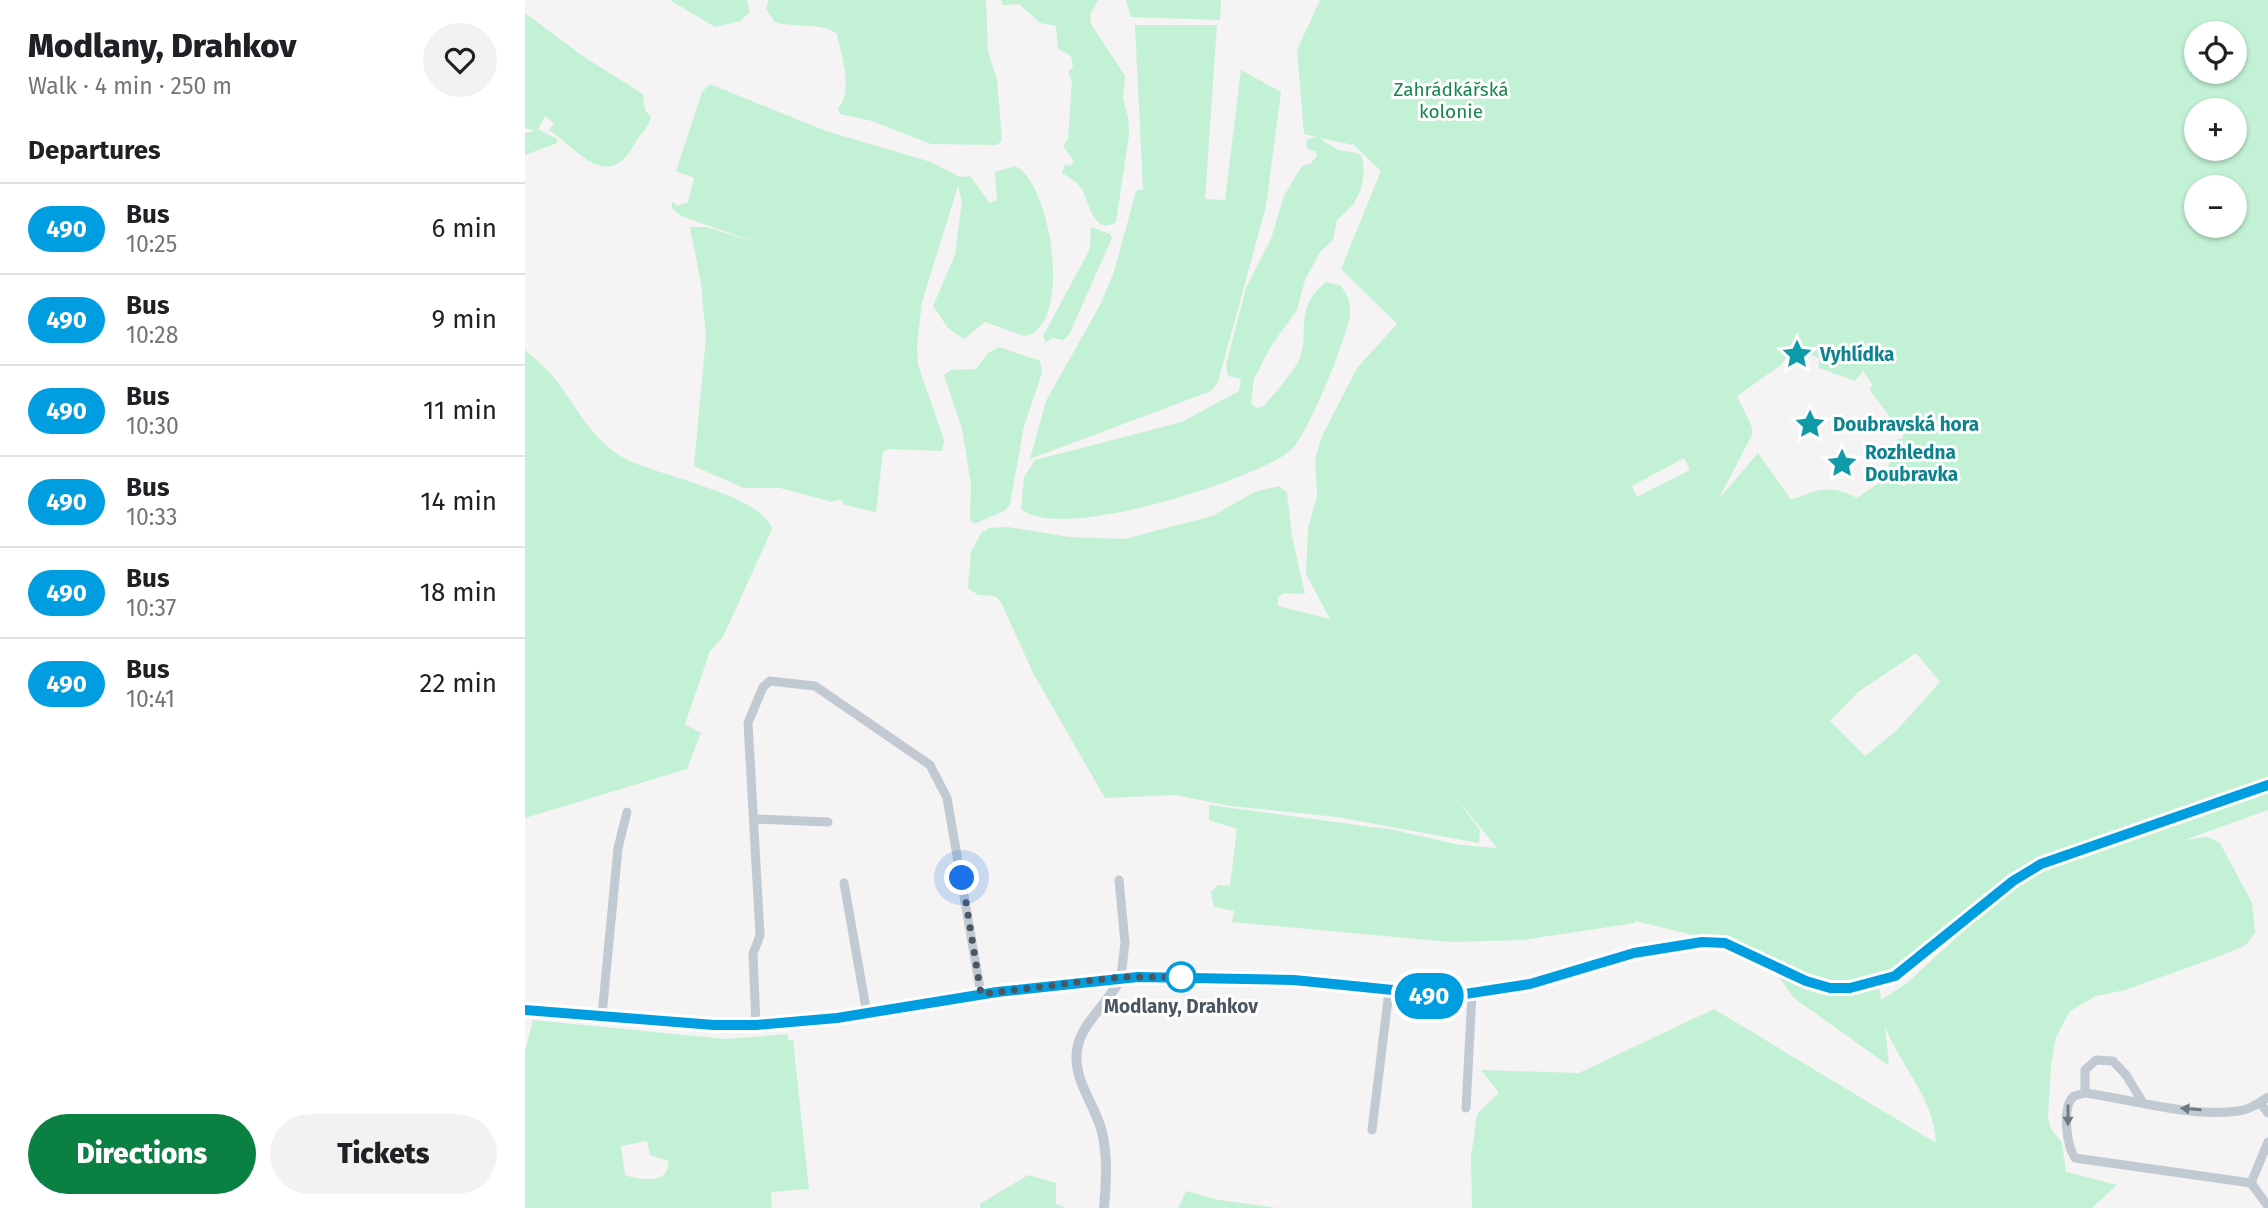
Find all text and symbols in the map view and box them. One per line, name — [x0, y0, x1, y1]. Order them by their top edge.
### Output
map controls — [2184, 21, 2247, 238]
button: locate — [2184, 21, 2247, 84]
button: heart — [423, 23, 497, 97]
text: Modlany, Drahkov — [28, 26, 296, 66]
text: Walk · 4 min · 250 m — [28, 72, 232, 100]
park label: Zahrádkářská kolonie — [1394, 78, 1508, 123]
button: + — [2184, 98, 2247, 161]
text: Departures — [28, 135, 161, 166]
button: − — [2184, 175, 2247, 238]
text: Bus — [126, 199, 169, 230]
text: 6 min — [431, 213, 497, 244]
text: 490 — [46, 215, 87, 243]
text: 10:25 — [126, 230, 177, 258]
text: Bus — [126, 290, 169, 321]
text: 9 min — [432, 304, 497, 335]
text: 490 — [46, 306, 87, 334]
text: 10:28 — [126, 321, 178, 349]
place icon: Vyhlídka — [1780, 337, 1814, 371]
place label: Vyhlídka — [1819, 343, 1895, 366]
text: Bus — [126, 381, 169, 412]
text: 11 min — [423, 395, 497, 426]
text: 490 — [46, 397, 87, 425]
place icon: Doubravská hora — [1793, 407, 1827, 441]
text: 10:30 — [126, 412, 179, 440]
place label: Doubravská hora — [1833, 413, 1979, 436]
place label: Rozhledna Doubravka — [1865, 441, 1958, 486]
place icon: Rozhledna Doubravka — [1825, 446, 1859, 480]
text: Bus — [126, 472, 169, 503]
text: 14 min — [420, 486, 497, 517]
text: 490 — [46, 488, 87, 516]
text: 10:33 — [126, 503, 177, 531]
text: Bus — [126, 563, 169, 594]
text: 18 min — [420, 577, 497, 608]
text: 490 — [46, 579, 87, 607]
text: 10:37 — [126, 594, 176, 622]
text: Bus — [126, 654, 169, 685]
text: 22 min — [420, 668, 497, 699]
text: 490 — [46, 670, 87, 698]
text: 10:41 — [126, 685, 175, 713]
your location — [944, 860, 979, 895]
marker: Modlany, Drahkov — [1166, 962, 1196, 992]
line badge: 490 — [1389, 973, 1469, 1019]
text: 490 — [1409, 982, 1449, 1010]
place label: Modlany, Drahkov — [1104, 995, 1258, 1018]
one-way arrow — [2180, 1103, 2202, 1114]
one-way arrow — [2062, 1105, 2074, 1127]
button: Directions — [28, 1114, 256, 1194]
button: Tickets — [270, 1114, 497, 1194]

